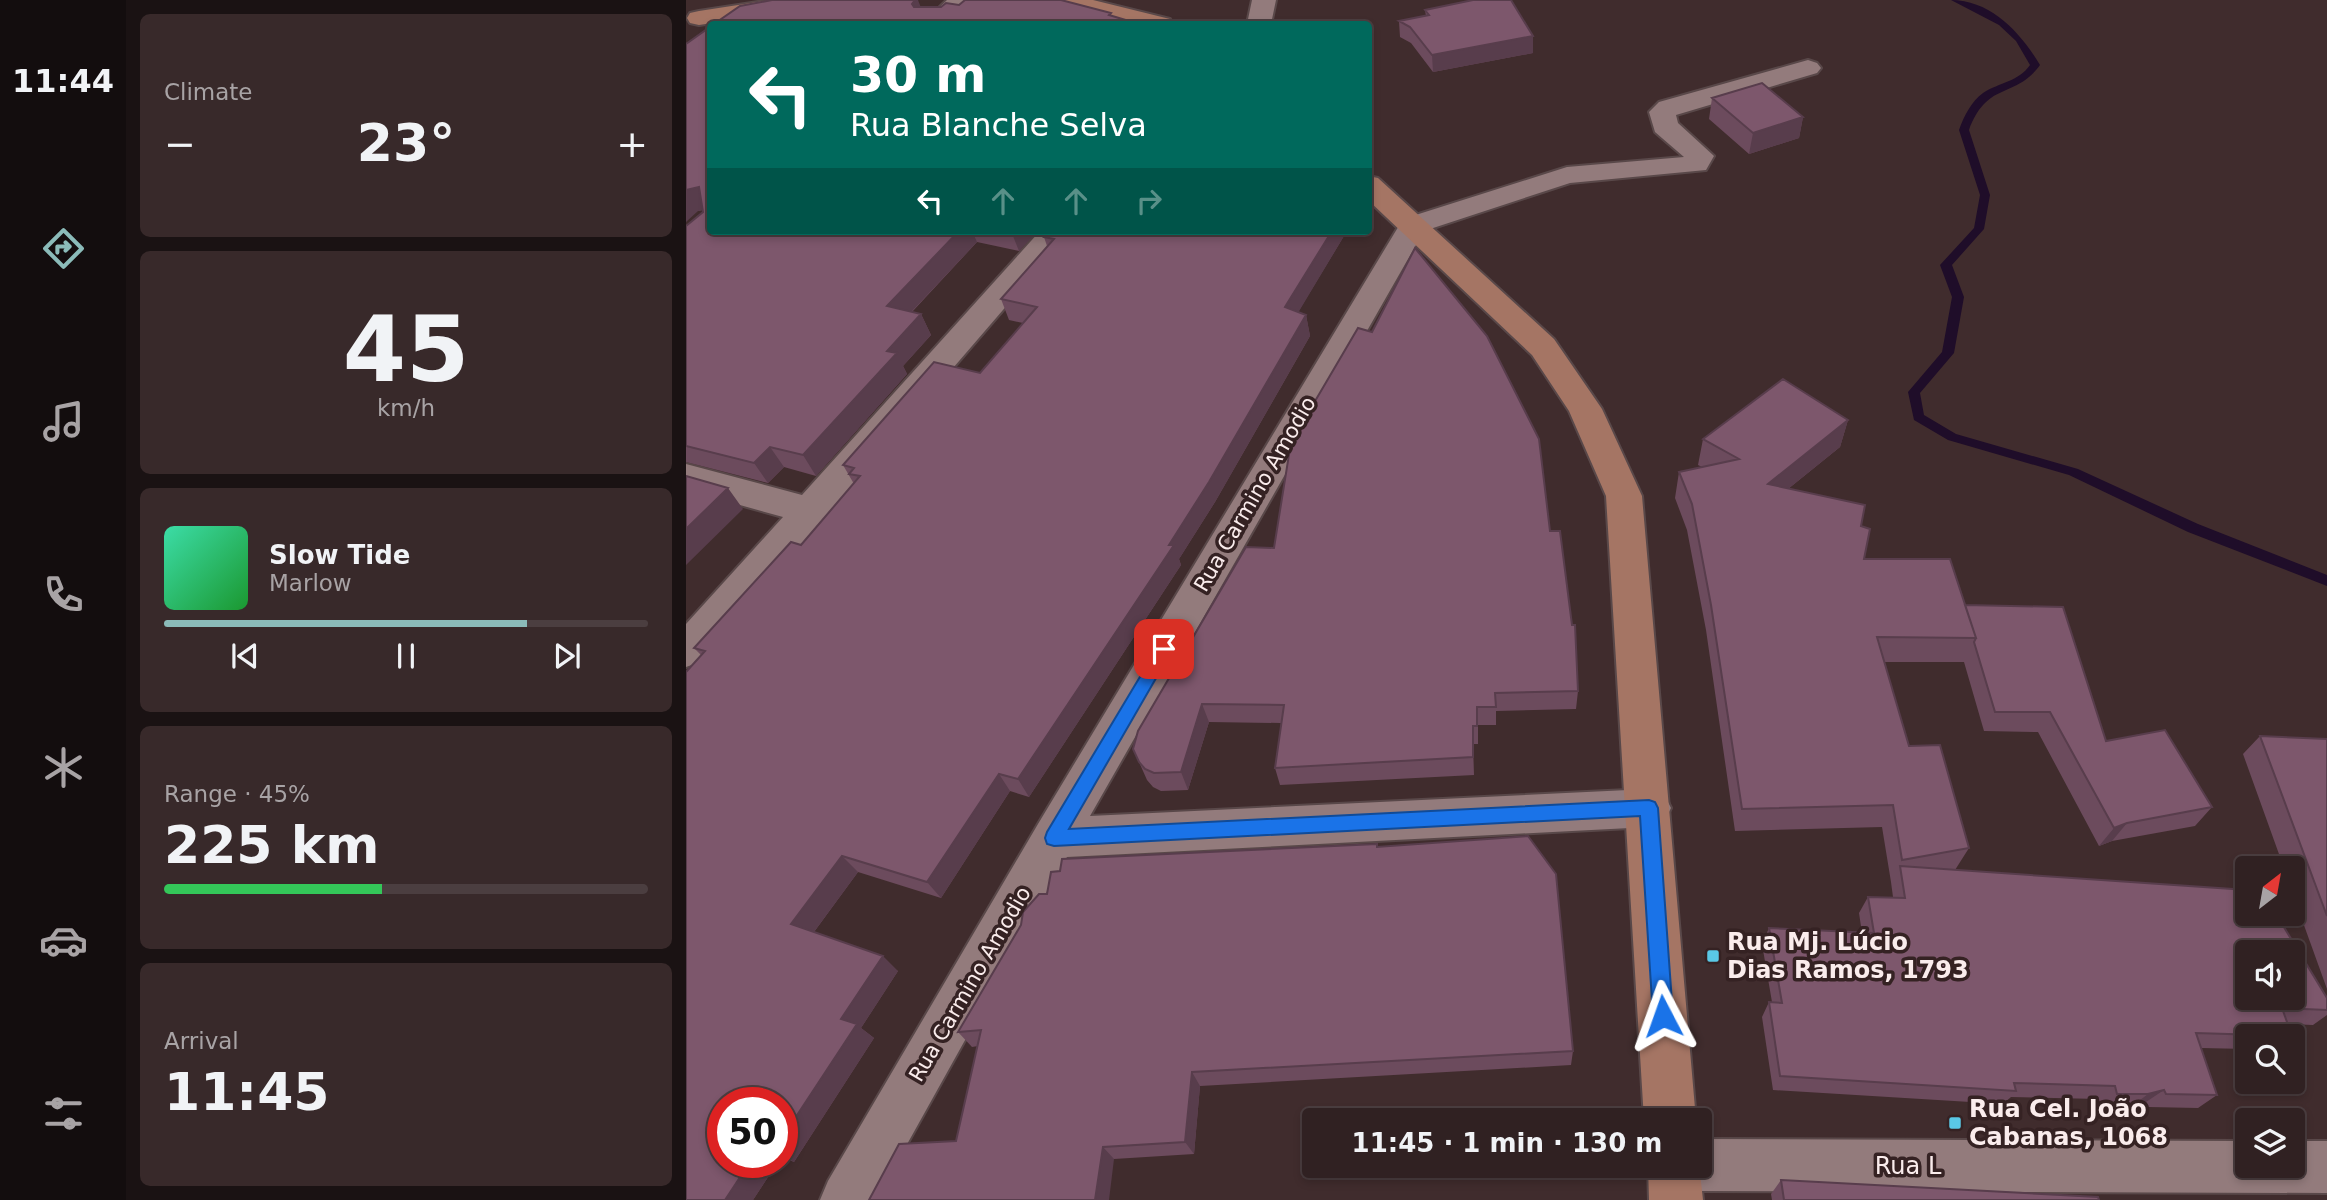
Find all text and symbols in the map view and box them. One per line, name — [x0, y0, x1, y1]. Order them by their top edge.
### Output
text: 30 m — [850, 47, 986, 104]
icon: left — [735, 49, 826, 140]
text: 11:44 — [12, 62, 114, 100]
text: Climate — [164, 79, 253, 105]
text: Rua Blanche Selva — [850, 106, 1147, 144]
text: 23° — [357, 113, 455, 173]
text: − — [164, 122, 196, 166]
text: + — [616, 122, 648, 166]
icon: left — [911, 182, 949, 220]
icon: ahead — [984, 182, 1022, 220]
icon: ahead — [1057, 182, 1095, 220]
icon: right — [1130, 182, 1168, 220]
icon: directions — [39, 224, 88, 273]
text: 45 — [343, 297, 469, 402]
street label: Rua Carmino Amodio — [1189, 392, 1321, 596]
text: km/h — [377, 395, 435, 421]
icon: music — [39, 397, 88, 446]
text: Slow Tide — [269, 540, 410, 570]
icon: phone — [39, 570, 88, 619]
text: Marlow — [269, 570, 352, 596]
pin — [1134, 619, 1194, 679]
icon: arrive — [1145, 630, 1183, 668]
icon: previous — [226, 637, 264, 675]
icon: pause — [387, 637, 425, 675]
icon: next — [548, 637, 586, 675]
icon: climate — [39, 743, 88, 792]
text: Range · 45% — [164, 781, 310, 807]
text: 225 km — [164, 815, 379, 875]
north arrow — [2235, 856, 2305, 926]
map controls — [2235, 856, 2305, 1178]
street label: Rua Carmino Amodio — [904, 882, 1036, 1086]
icon: car — [39, 916, 88, 965]
place label: Rua Mj. Lúcio Dias Ramos, 1793 — [1727, 928, 1969, 984]
button: sound — [2235, 940, 2305, 1010]
marker: Rua Mj. Lúcio Dias Ramos, 1793 — [1705, 948, 1721, 964]
position arrow — [1626, 979, 1700, 1053]
button: search — [2235, 1024, 2305, 1094]
text: Arrival — [164, 1028, 239, 1054]
text: 11:45 — [164, 1062, 330, 1122]
speed limit sign: 50 — [707, 1087, 798, 1178]
icon: filters — [39, 1089, 88, 1138]
place label: Rua Cel. João Cabanas, 1068 — [1969, 1095, 2168, 1151]
button: layers — [2235, 1108, 2305, 1178]
marker: Rua Cel. João Cabanas, 1068 — [1947, 1115, 1963, 1131]
text: 11:45 · 1 min · 130 m — [1352, 1128, 1662, 1158]
street label: Rua L — [1875, 1152, 1942, 1180]

